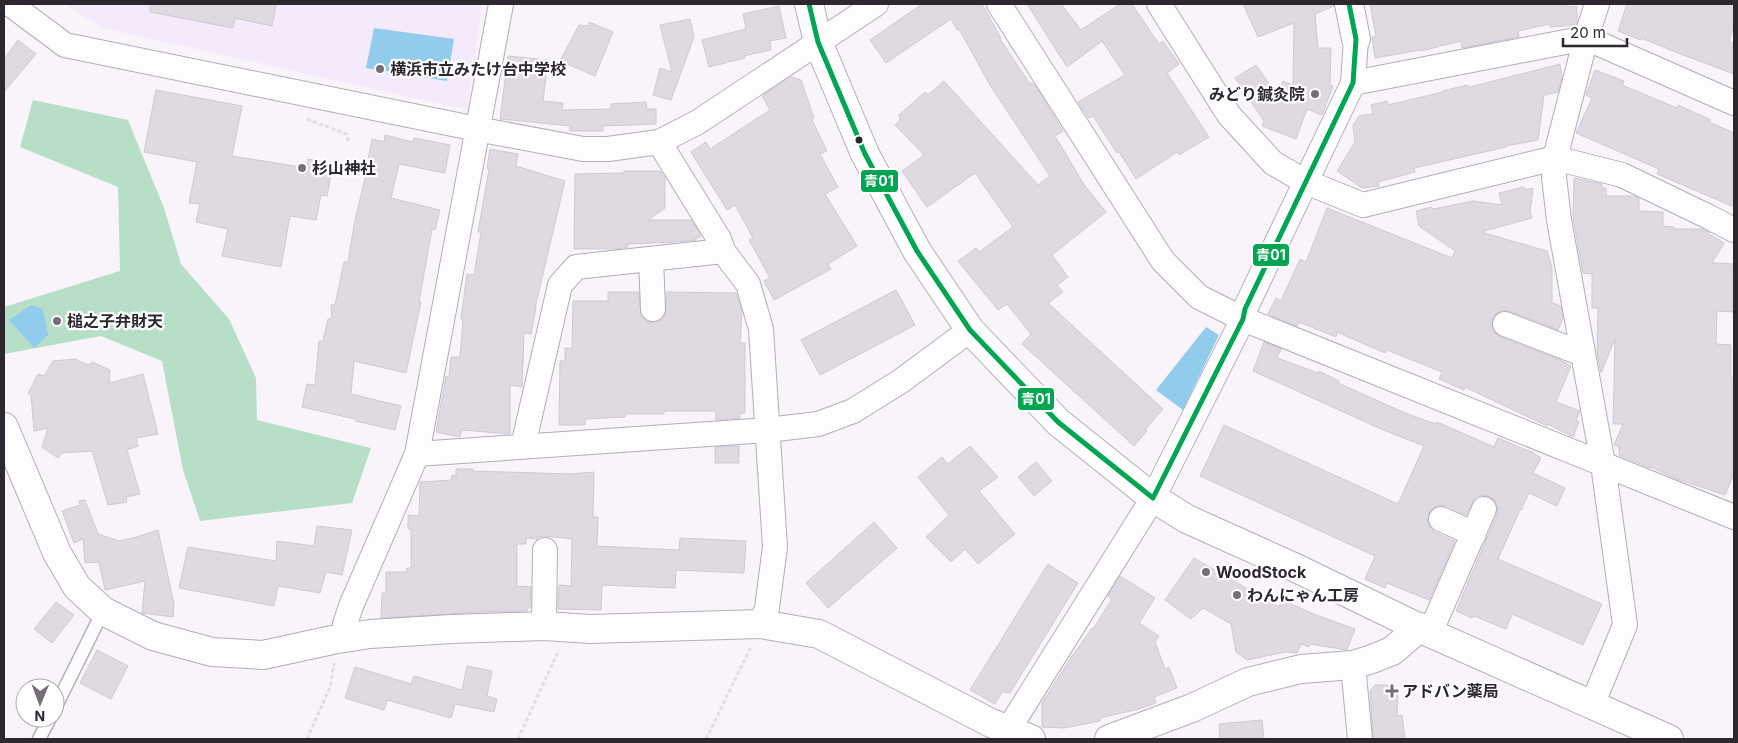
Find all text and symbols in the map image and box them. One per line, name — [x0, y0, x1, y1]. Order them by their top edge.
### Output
scale bar — [1563, 15, 1627, 47]
text: 20 m — [1570, 23, 1606, 42]
place label: 横浜市立みたけ台中学校 — [390, 59, 566, 79]
marker: 横浜市立みたけ台中学校 — [374, 63, 386, 75]
place label: みどり鍼灸院 — [1209, 84, 1305, 104]
marker: みどり鍼灸院 — [1309, 88, 1321, 100]
unlabelled marker — [854, 135, 864, 145]
place label: 杉山神社 — [312, 158, 376, 178]
marker: 杉山神社 — [296, 162, 308, 174]
line badge: 青01 — [860, 169, 899, 193]
text: 青01 — [864, 172, 894, 189]
line badge: 青01 — [1252, 243, 1290, 267]
text: 青01 — [1256, 246, 1286, 263]
place label: 槌之子弁財天 — [67, 311, 163, 331]
marker: 槌之子弁財天 — [51, 315, 63, 327]
line badge: 青01 — [1017, 387, 1055, 411]
text: 青01 — [1021, 390, 1051, 407]
place label: WoodStock — [1216, 562, 1307, 582]
marker: WoodStock — [1200, 566, 1212, 578]
place label: わんにゃん工房 — [1247, 585, 1359, 605]
marker: わんにゃん工房 — [1231, 589, 1243, 601]
north arrow — [15, 678, 65, 728]
place label: アドバン薬局 — [1402, 681, 1499, 701]
marker: アドバン薬局 — [1386, 685, 1398, 697]
text: N — [34, 708, 45, 725]

